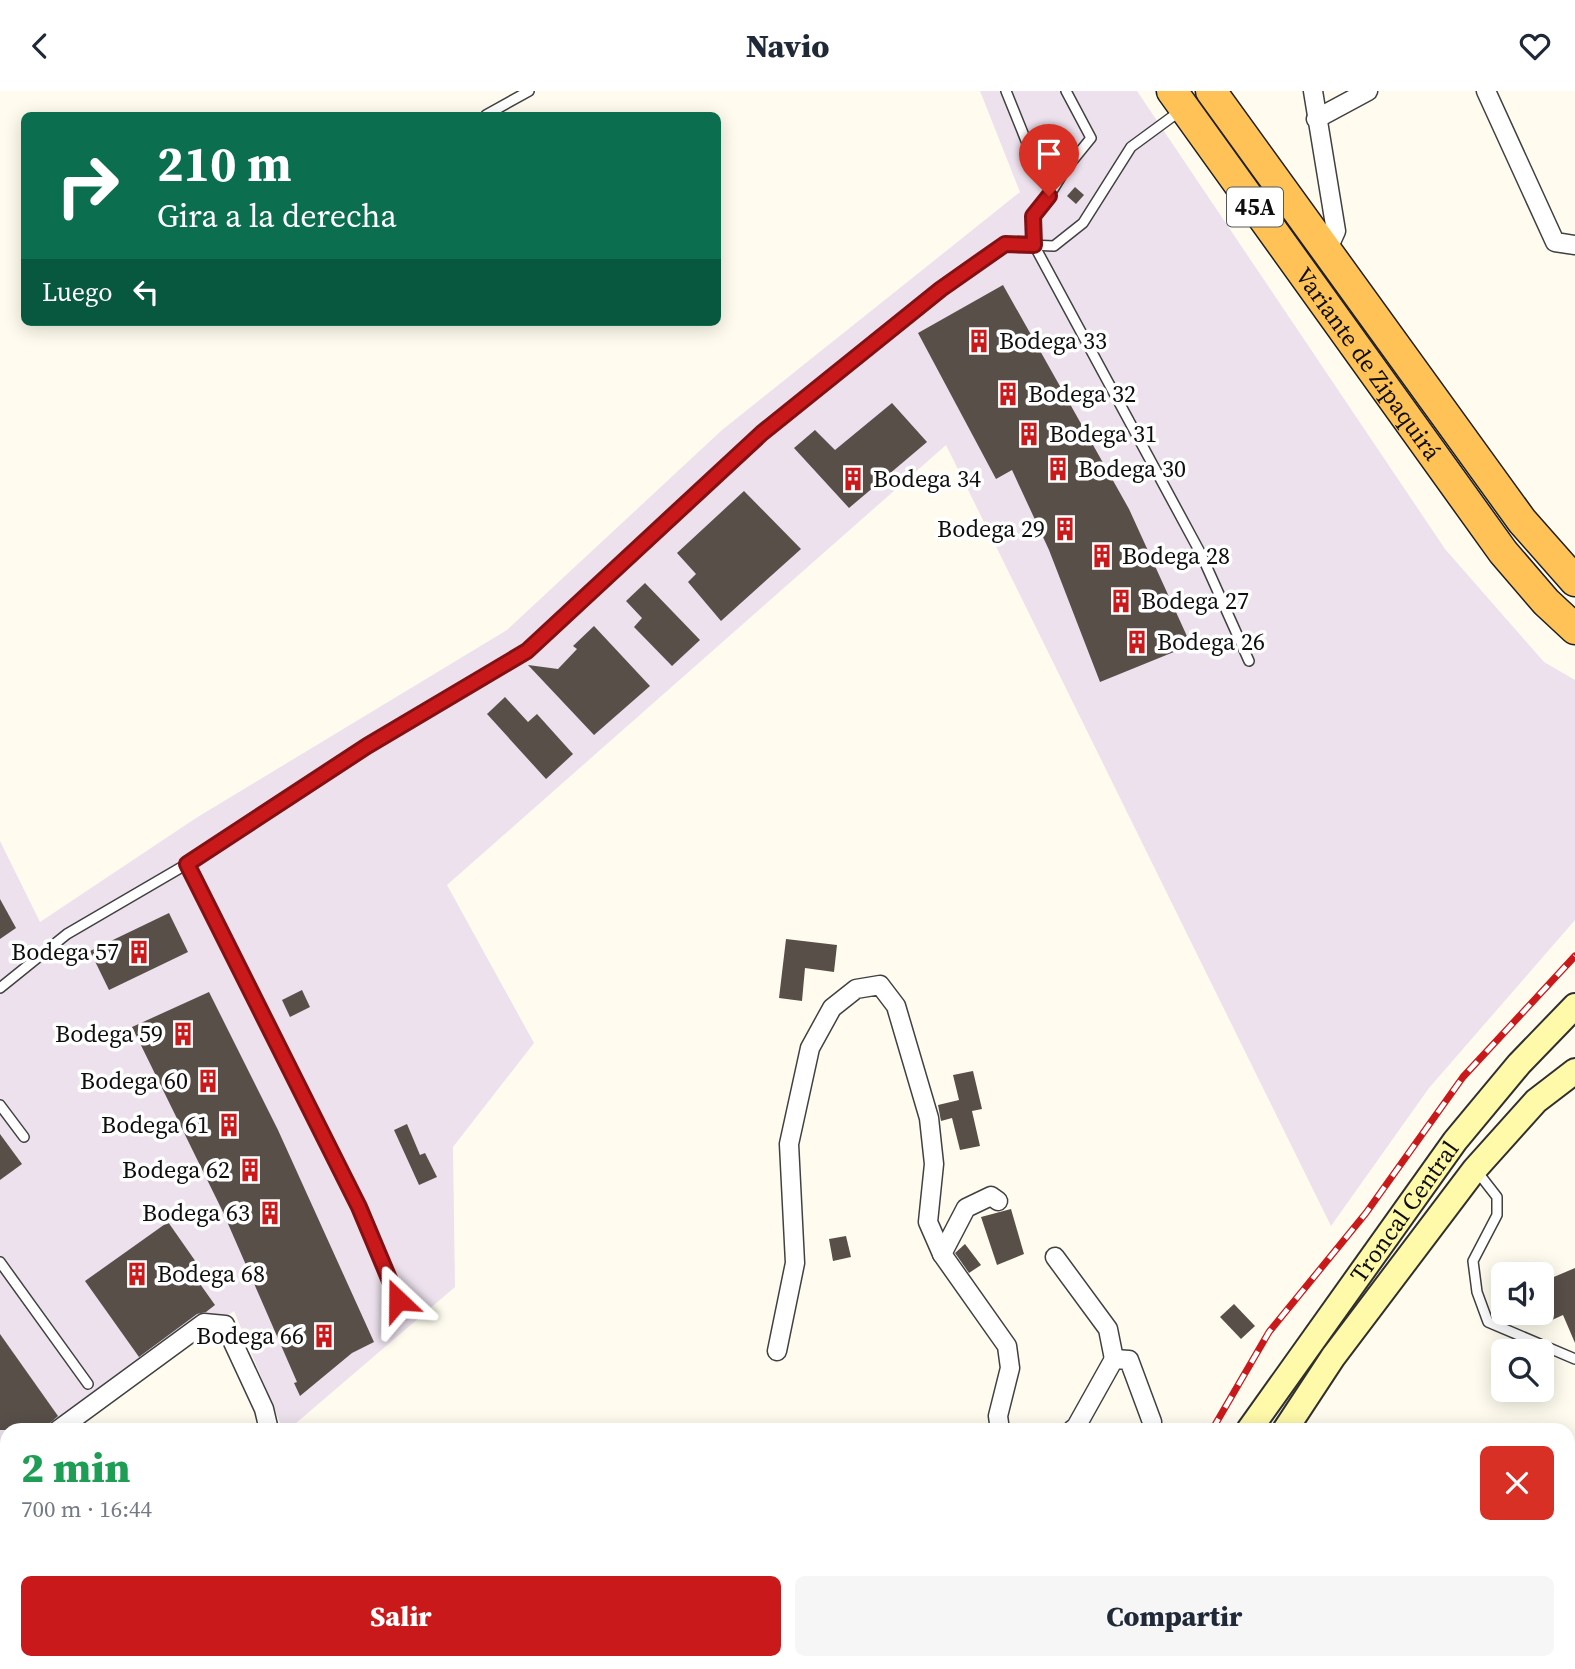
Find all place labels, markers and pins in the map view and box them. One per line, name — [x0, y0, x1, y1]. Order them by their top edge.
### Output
pin — [1019, 124, 1079, 196]
place label: Bodega 33 — [999, 324, 1107, 357]
building icon: Bodega 33 — [965, 327, 993, 355]
place label: Bodega 32 — [1028, 377, 1136, 410]
building icon: Bodega 32 — [994, 380, 1022, 408]
place label: Bodega 31 — [1049, 417, 1157, 450]
building icon: Bodega 31 — [1015, 420, 1043, 448]
place label: Bodega 30 — [1078, 452, 1186, 485]
building icon: Bodega 30 — [1044, 455, 1072, 483]
place label: Bodega 34 — [873, 462, 981, 495]
building icon: Bodega 34 — [839, 465, 867, 493]
place label: Bodega 29 — [937, 512, 1045, 545]
building icon: Bodega 29 — [1051, 515, 1079, 543]
place label: Bodega 28 — [1122, 539, 1230, 572]
building icon: Bodega 28 — [1088, 542, 1116, 570]
place label: Bodega 27 — [1141, 584, 1249, 617]
building icon: Bodega 27 — [1107, 587, 1135, 615]
place label: Bodega 26 — [1157, 625, 1265, 658]
building icon: Bodega 26 — [1123, 628, 1151, 656]
place label: Bodega 57 — [11, 935, 119, 968]
building icon: Bodega 57 — [125, 938, 153, 966]
place label: Bodega 59 — [55, 1017, 163, 1050]
building icon: Bodega 59 — [169, 1020, 197, 1048]
place label: Bodega 60 — [80, 1064, 188, 1097]
building icon: Bodega 60 — [194, 1067, 222, 1095]
place label: Bodega 61 — [101, 1108, 209, 1141]
building icon: Bodega 61 — [215, 1111, 243, 1139]
place label: Bodega 62 — [122, 1153, 230, 1186]
building icon: Bodega 62 — [236, 1156, 264, 1184]
place label: Bodega 63 — [142, 1196, 250, 1229]
building icon: Bodega 63 — [256, 1199, 284, 1227]
place label: Bodega 68 — [157, 1257, 265, 1290]
building icon: Bodega 68 — [123, 1260, 151, 1288]
place label: Bodega 66 — [196, 1319, 304, 1352]
building icon: Bodega 66 — [310, 1322, 338, 1350]

